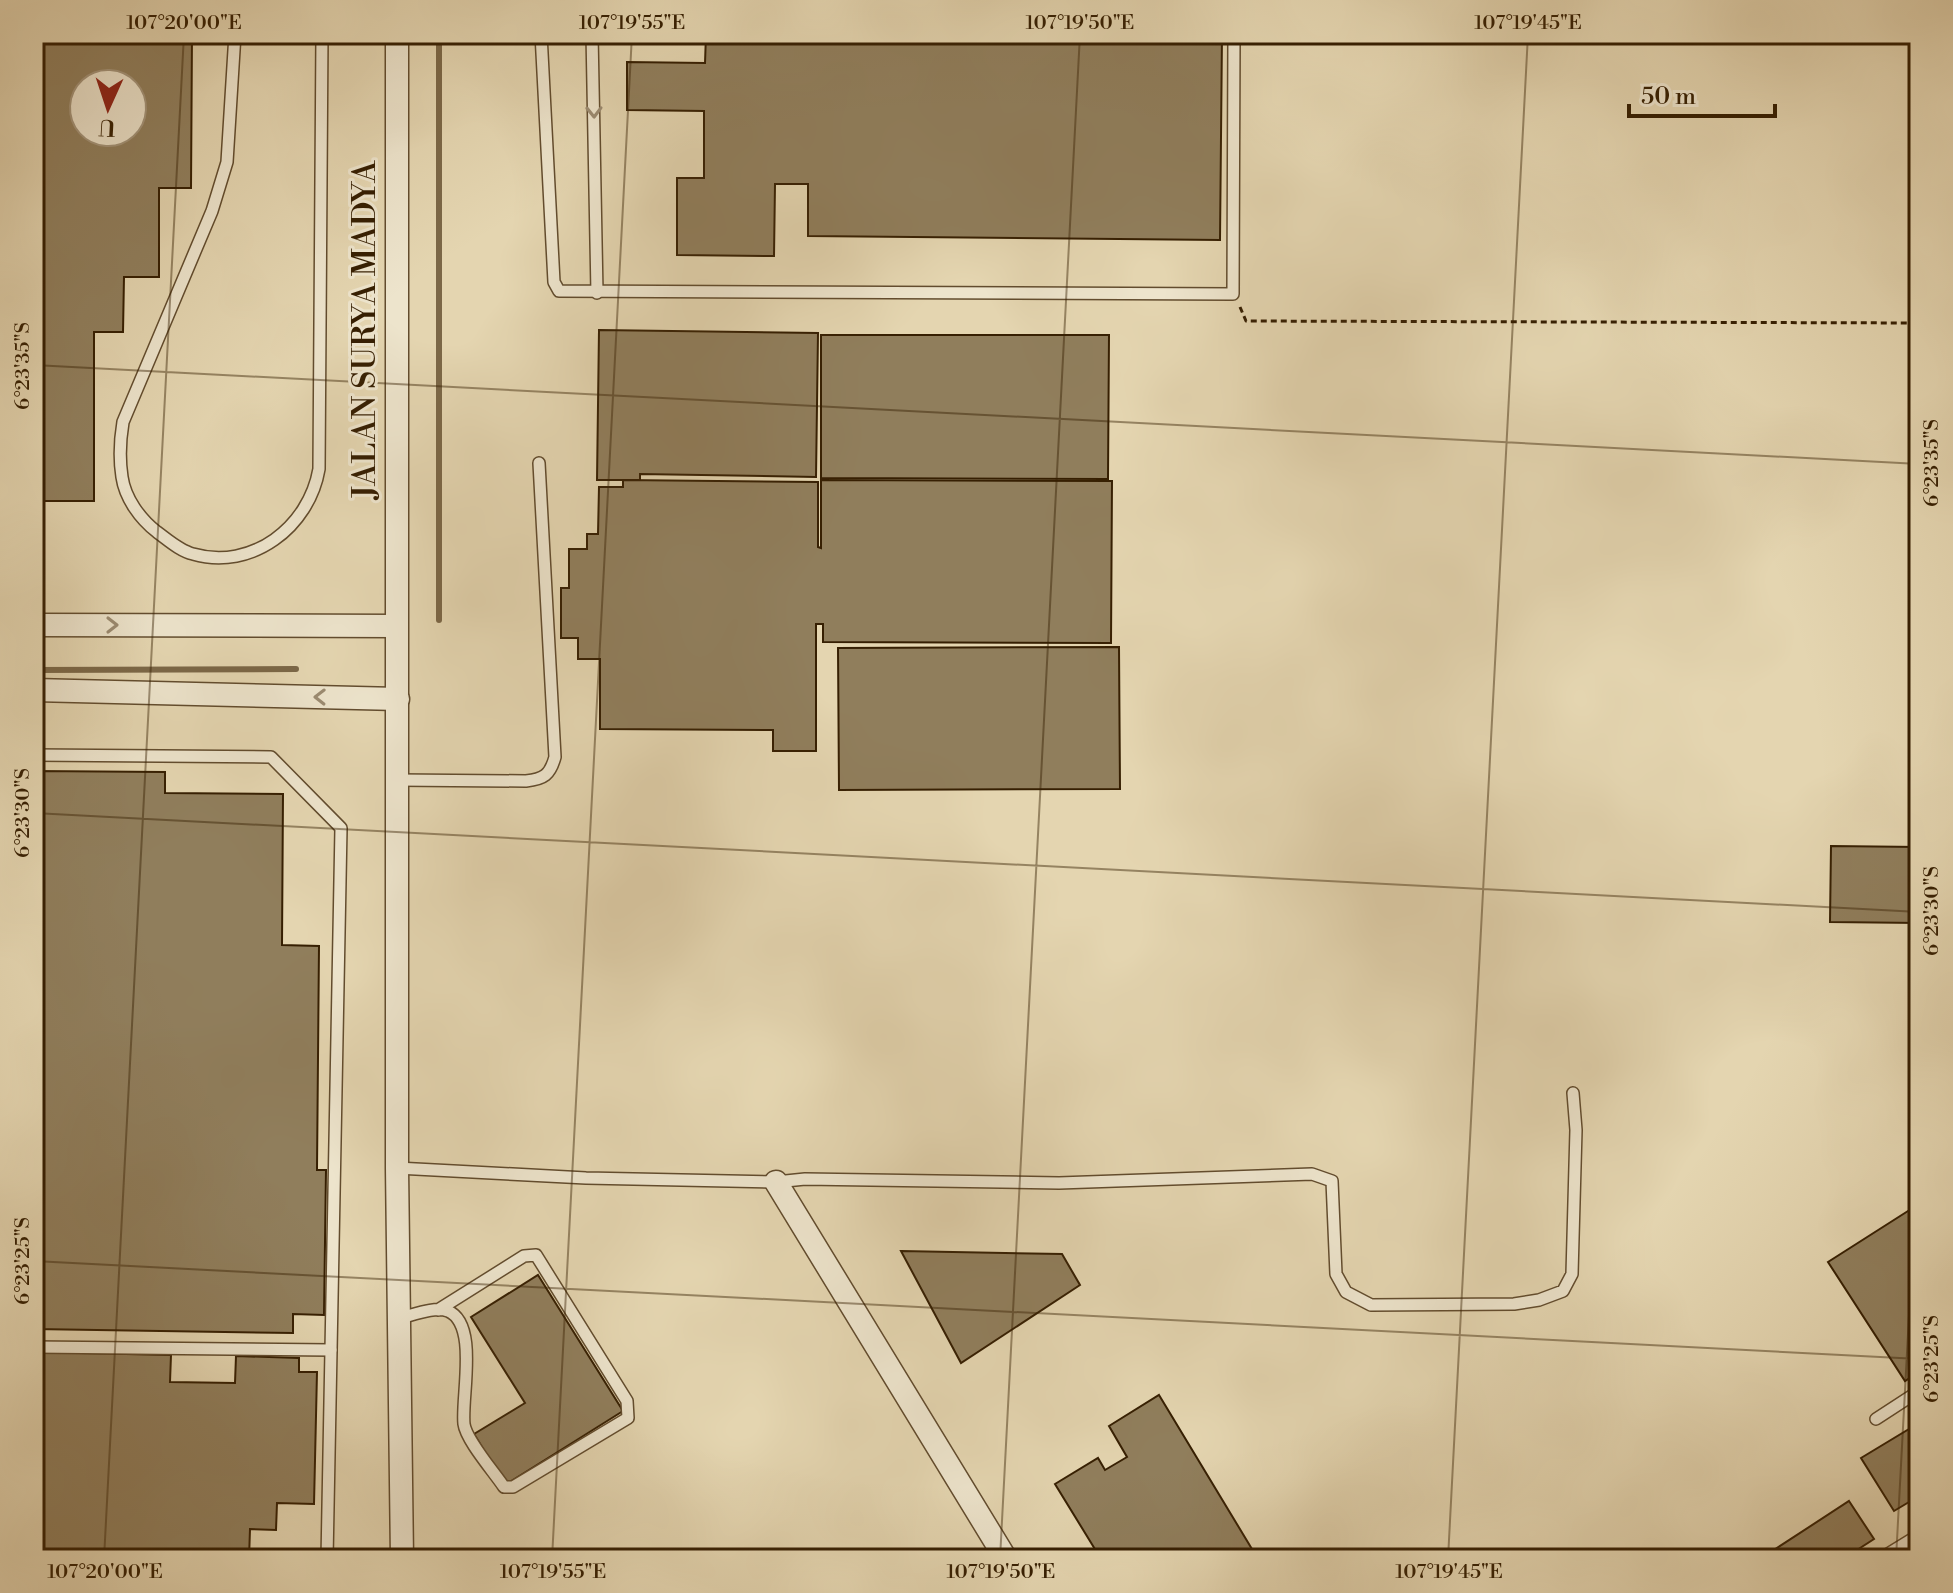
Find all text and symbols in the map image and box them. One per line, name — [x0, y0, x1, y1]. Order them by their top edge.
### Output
text: 107°20'00"E — [126, 11, 242, 36]
text: 107°19'55"E — [579, 11, 685, 36]
text: 107°19'50"E — [1026, 11, 1134, 36]
text: 107°19'45"E — [1474, 11, 1582, 36]
north arrow — [68, 68, 148, 148]
scale bar — [1629, 68, 1775, 118]
text: 50 m — [1641, 82, 1696, 112]
one-way arrow — [585, 106, 602, 119]
text: U — [98, 113, 116, 140]
street label: JALAN SURYA MADYA — [345, 160, 385, 500]
text: 6°23'35"S — [11, 322, 36, 410]
text: 6°23'35"S — [1920, 419, 1945, 507]
one-way arrow — [106, 616, 119, 634]
one-way arrow — [313, 689, 326, 706]
text: 6°23'30"S — [11, 768, 36, 858]
text: 6°23'30"S — [1920, 866, 1945, 956]
text: 6°23'25"S — [11, 1217, 36, 1305]
text: 6°23'25"S — [1920, 1315, 1945, 1403]
text: 107°20'00"E — [47, 1560, 163, 1585]
text: 107°19'55"E — [500, 1560, 606, 1585]
text: 107°19'50"E — [947, 1560, 1055, 1585]
text: 107°19'45"E — [1395, 1560, 1503, 1585]

